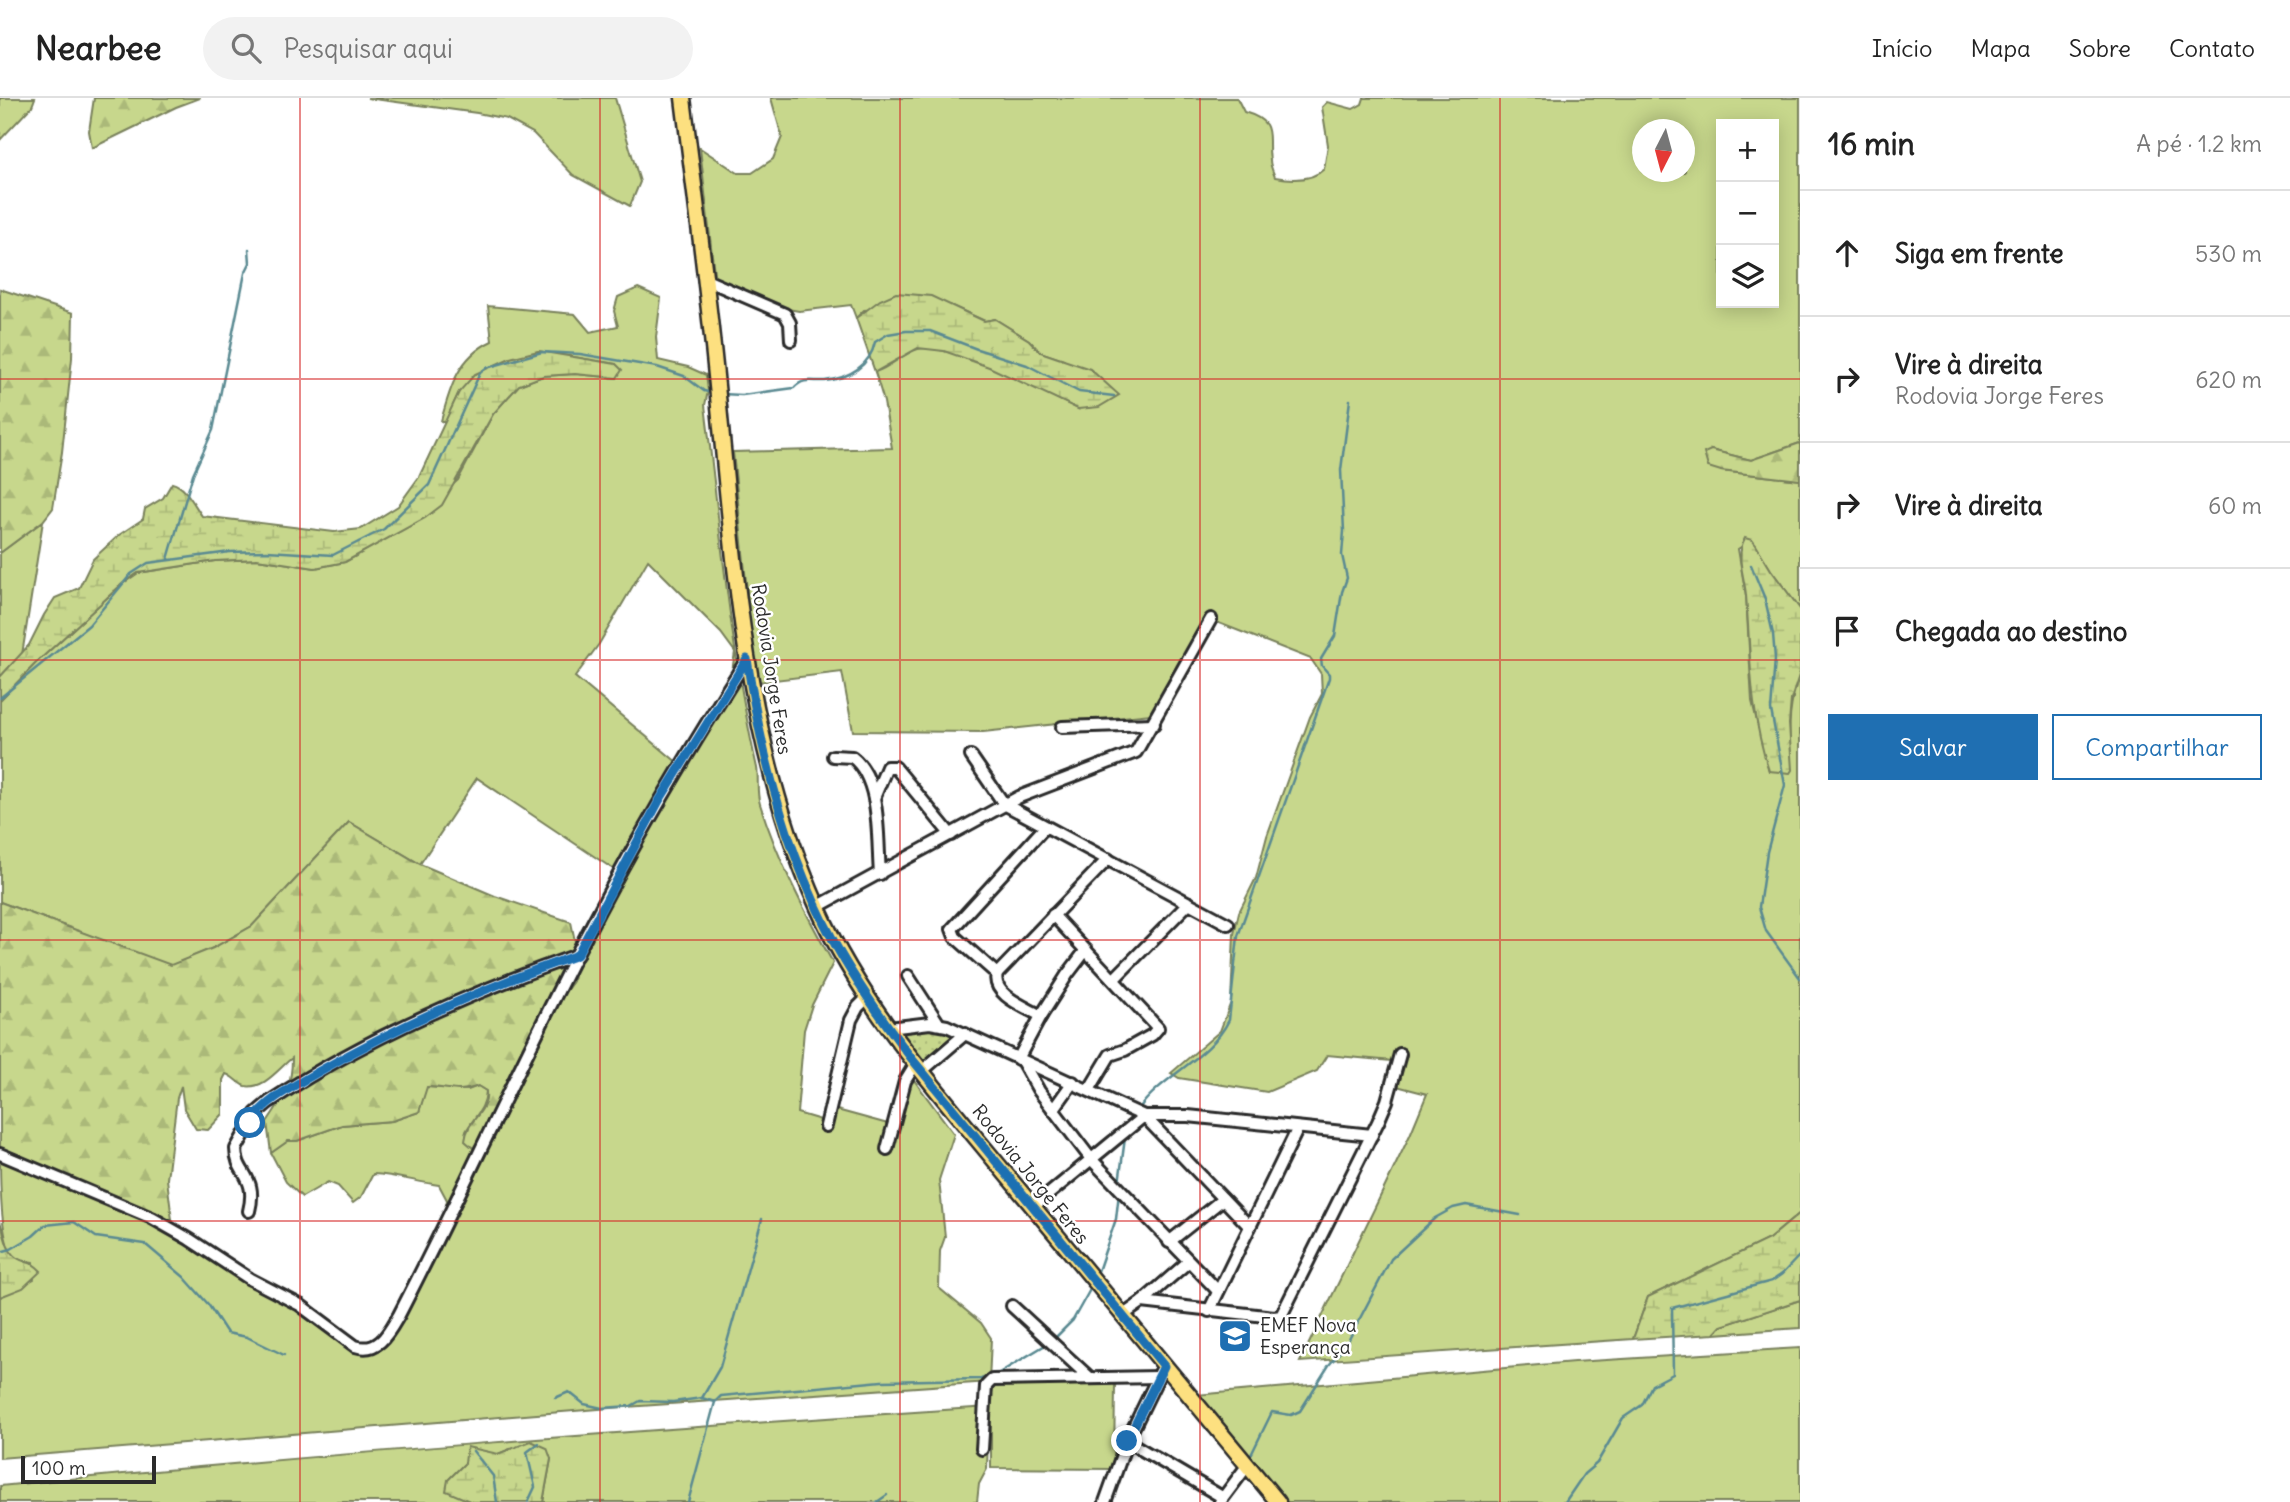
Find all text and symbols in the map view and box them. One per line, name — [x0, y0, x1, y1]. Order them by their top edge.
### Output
search box — [203, 17, 693, 80]
text: Nearbee — [35, 27, 161, 69]
icon: search — [227, 29, 265, 67]
text: Pesquisar aqui — [283, 32, 453, 65]
text: Início — [1872, 33, 1932, 63]
text: Mapa — [1970, 33, 2031, 63]
text: Sobre — [2069, 33, 2131, 63]
text: Contato — [2169, 33, 2255, 63]
north arrow — [1632, 119, 1695, 182]
map controls — [1716, 119, 1779, 308]
button: + — [1716, 119, 1779, 182]
text: 16 min — [1828, 125, 1915, 163]
text: A pé · 1.2 km — [2136, 129, 2262, 158]
button: − — [1716, 182, 1779, 245]
icon: ahead — [1828, 234, 1866, 272]
text: Siga em frente — [1895, 237, 2063, 270]
text: 530 m — [2195, 239, 2262, 268]
button: layers — [1716, 245, 1779, 308]
text: Vire à direita — [1895, 348, 2043, 381]
icon: right — [1828, 360, 1866, 398]
text: 620 m — [2195, 365, 2262, 394]
text: Rodovia Jorge Feres — [1895, 381, 2104, 410]
icon: right — [1828, 486, 1866, 524]
text: Vire à direita — [1895, 489, 2043, 522]
text: 60 m — [2208, 491, 2262, 520]
street label: Rodovia Jorge Feres — [747, 582, 797, 756]
icon: arrive — [1828, 612, 1866, 650]
text: Chegada ao destino — [1895, 615, 2127, 648]
button: Salvar — [1828, 714, 2038, 780]
button: Compartilhar — [2052, 714, 2262, 780]
street label: Rodovia Jorge Feres — [967, 1099, 1095, 1249]
route start — [234, 1107, 265, 1138]
place label: EMEF Nova Esperança — [1260, 1313, 1357, 1359]
school or university icon: EMEF Nova Esperança — [1216, 1317, 1254, 1355]
route end — [1111, 1425, 1142, 1456]
scale bar — [21, 1453, 156, 1485]
text: 100 m — [32, 1456, 86, 1480]

